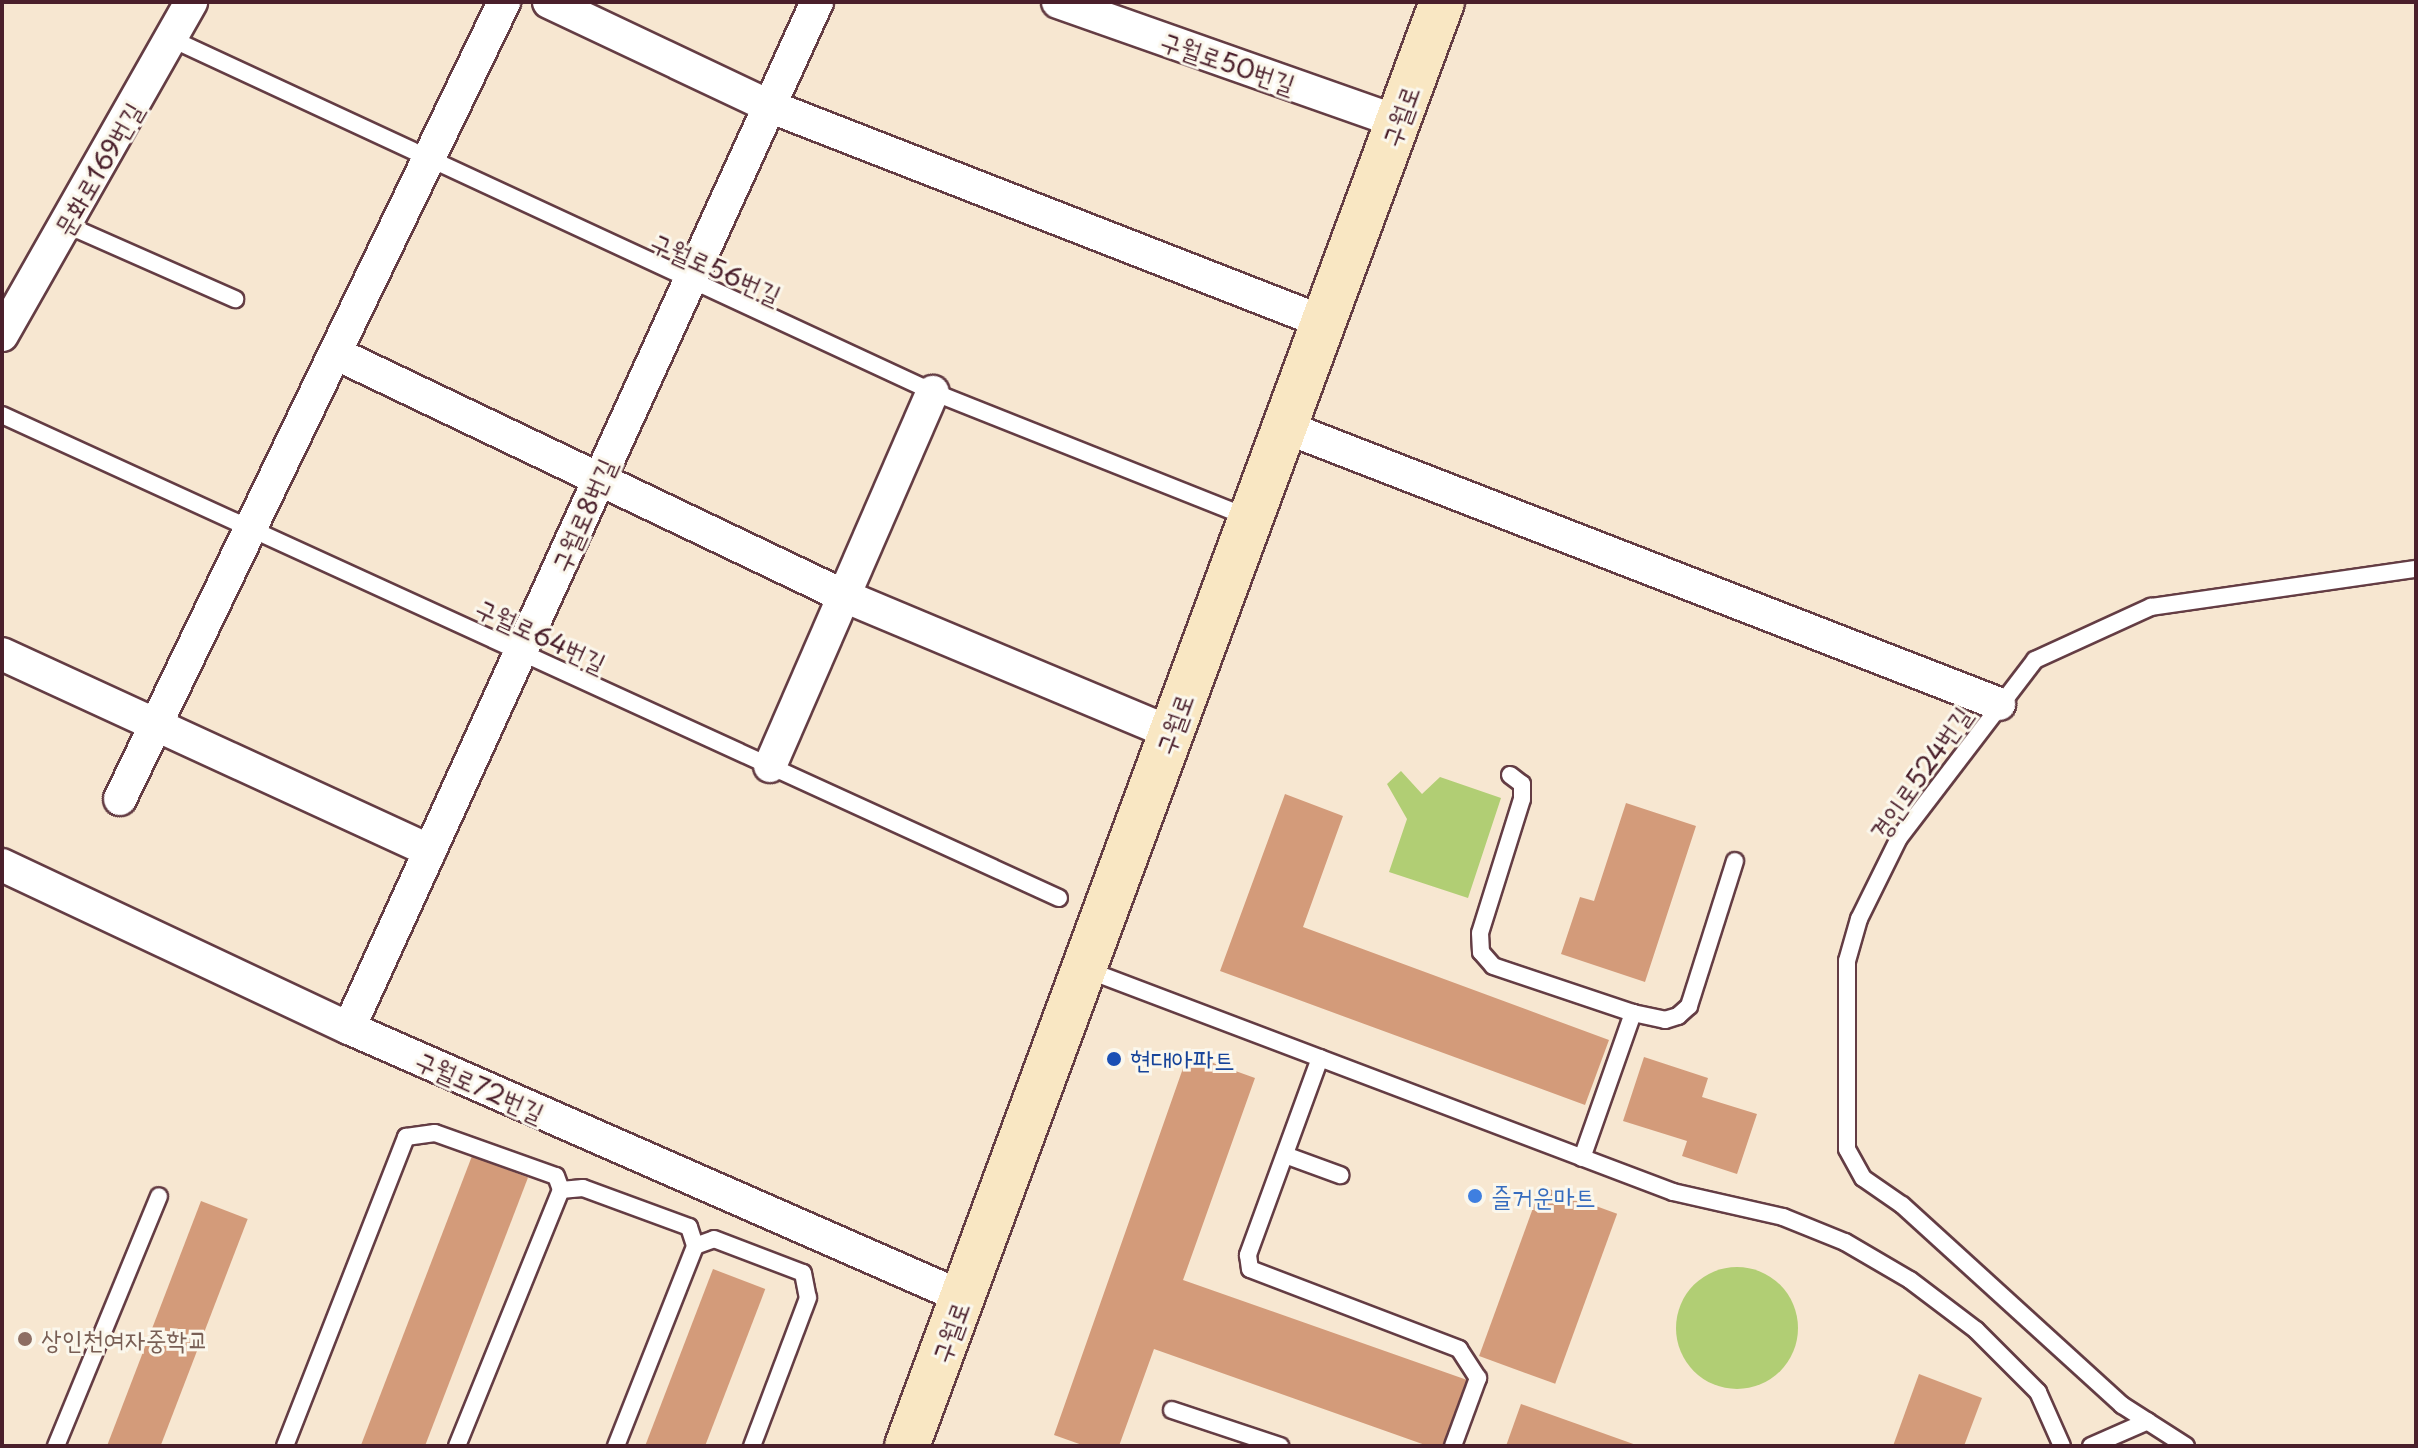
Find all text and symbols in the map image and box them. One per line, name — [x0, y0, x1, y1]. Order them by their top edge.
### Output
street label: 구월로50번길 — [1157, 24, 1299, 100]
street label: 구월로 — [1375, 81, 1425, 151]
street label: 문화로169번길 — [47, 97, 149, 241]
street label: 구월로56번길 — [646, 225, 786, 311]
street label: 구월로8번길 — [544, 453, 622, 577]
street label: 구월로64번길 — [471, 591, 611, 679]
street label: 구월로 — [1149, 689, 1199, 759]
street label: 경인로524번길 — [1863, 700, 1977, 846]
place label: 현대아파트 — [1130, 1043, 1235, 1075]
street label: 구월로72번길 — [411, 1044, 549, 1128]
marker: 현대아파트 — [1105, 1050, 1123, 1068]
place label: 즐거운마트 — [1491, 1180, 1596, 1212]
marker: 즐거운마트 — [1466, 1187, 1484, 1205]
street label: 구월로 — [925, 1297, 975, 1367]
place label: 상인천여자중학교 — [41, 1323, 208, 1355]
marker: 상인천여자중학교 — [16, 1330, 34, 1348]

